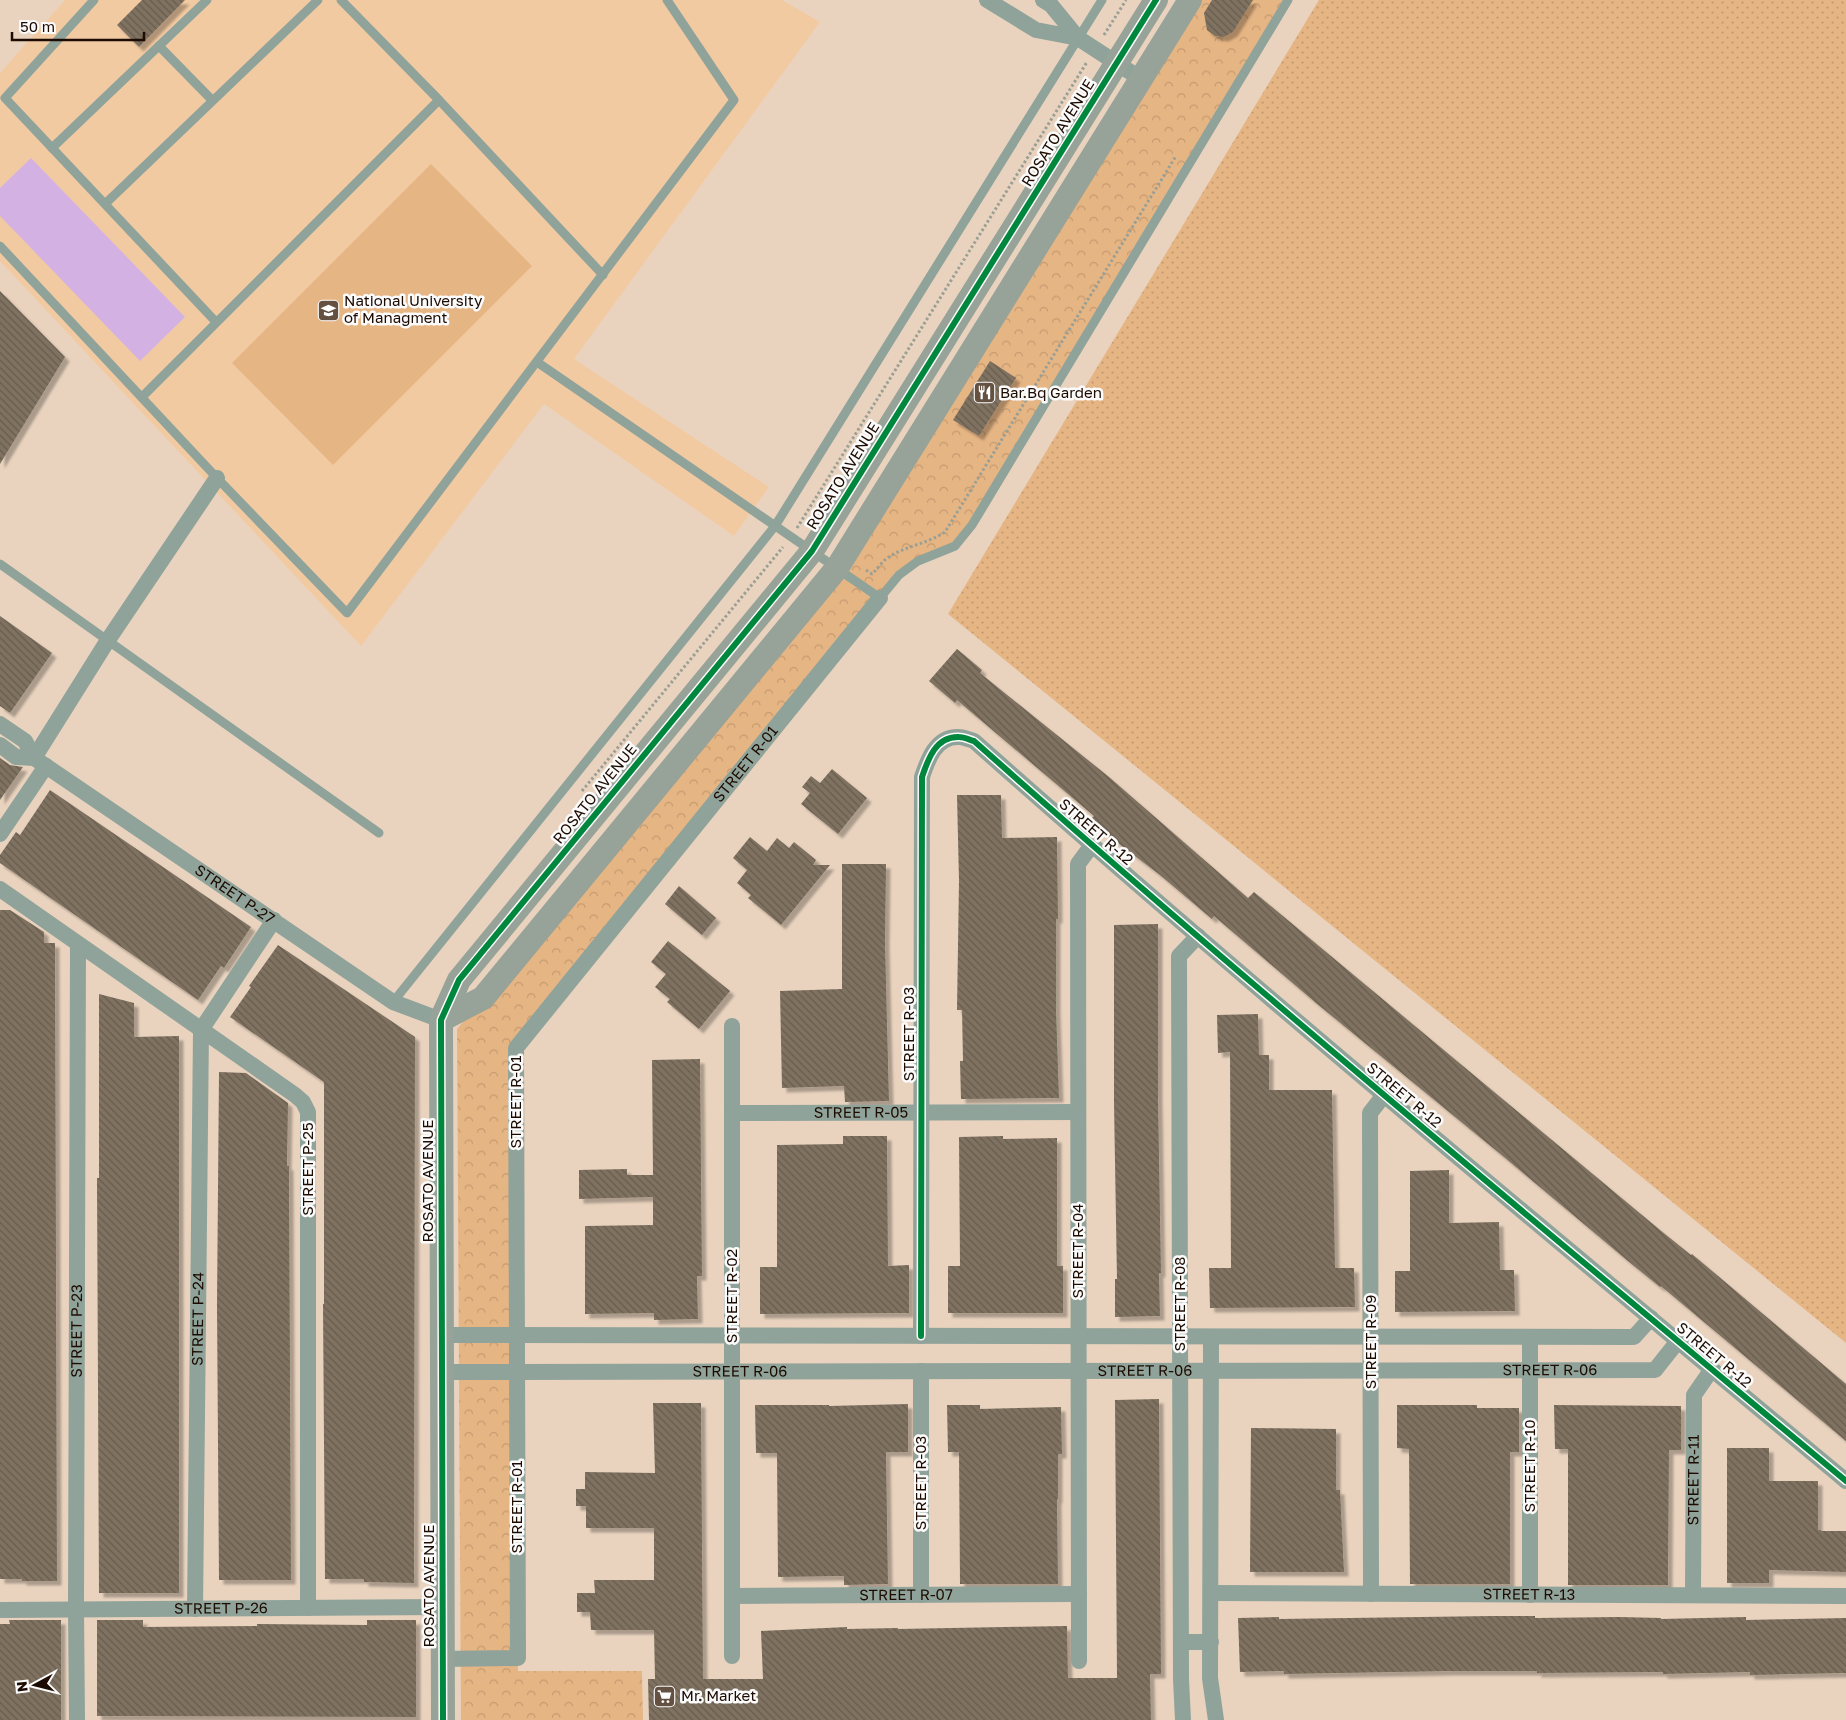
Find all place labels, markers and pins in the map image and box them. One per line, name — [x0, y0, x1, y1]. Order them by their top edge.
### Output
place label: National University of Managment — [344, 291, 483, 326]
school or university icon: National University of Managment — [316, 298, 340, 322]
restaurant icon: Bar.Bq Garden — [972, 381, 996, 405]
place label: Bar.Bq Garden — [1000, 383, 1102, 401]
supermarket icon: Mr. Market — [653, 1684, 677, 1708]
place label: Mr. Market — [681, 1686, 756, 1704]

